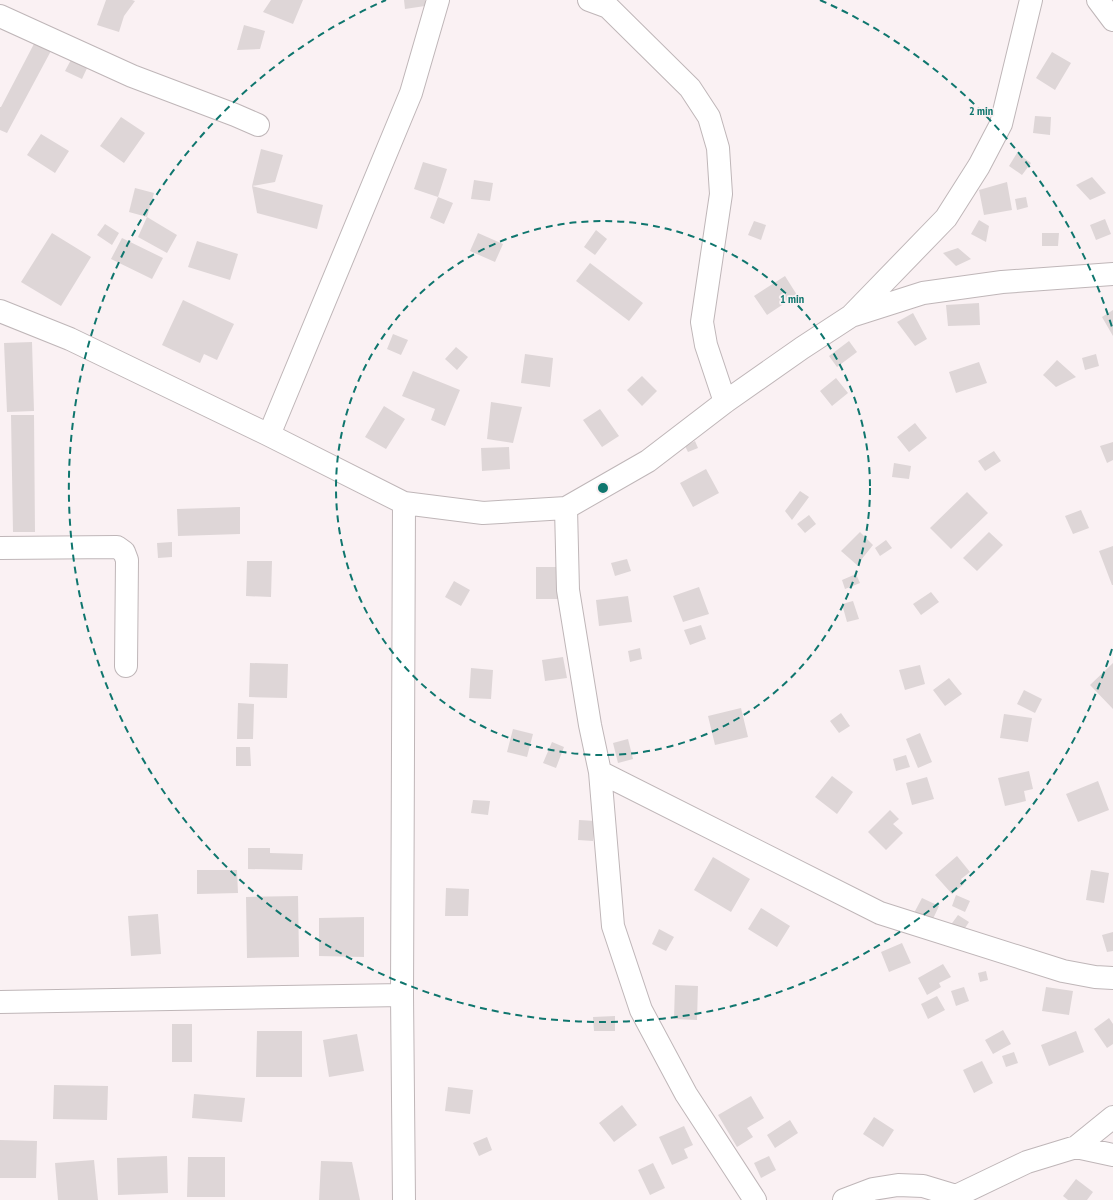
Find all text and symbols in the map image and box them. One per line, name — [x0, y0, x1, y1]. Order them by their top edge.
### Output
text: 2 min — [969, 103, 993, 118]
text: 1 min — [780, 291, 804, 306]
centre of rings — [596, 481, 610, 495]

